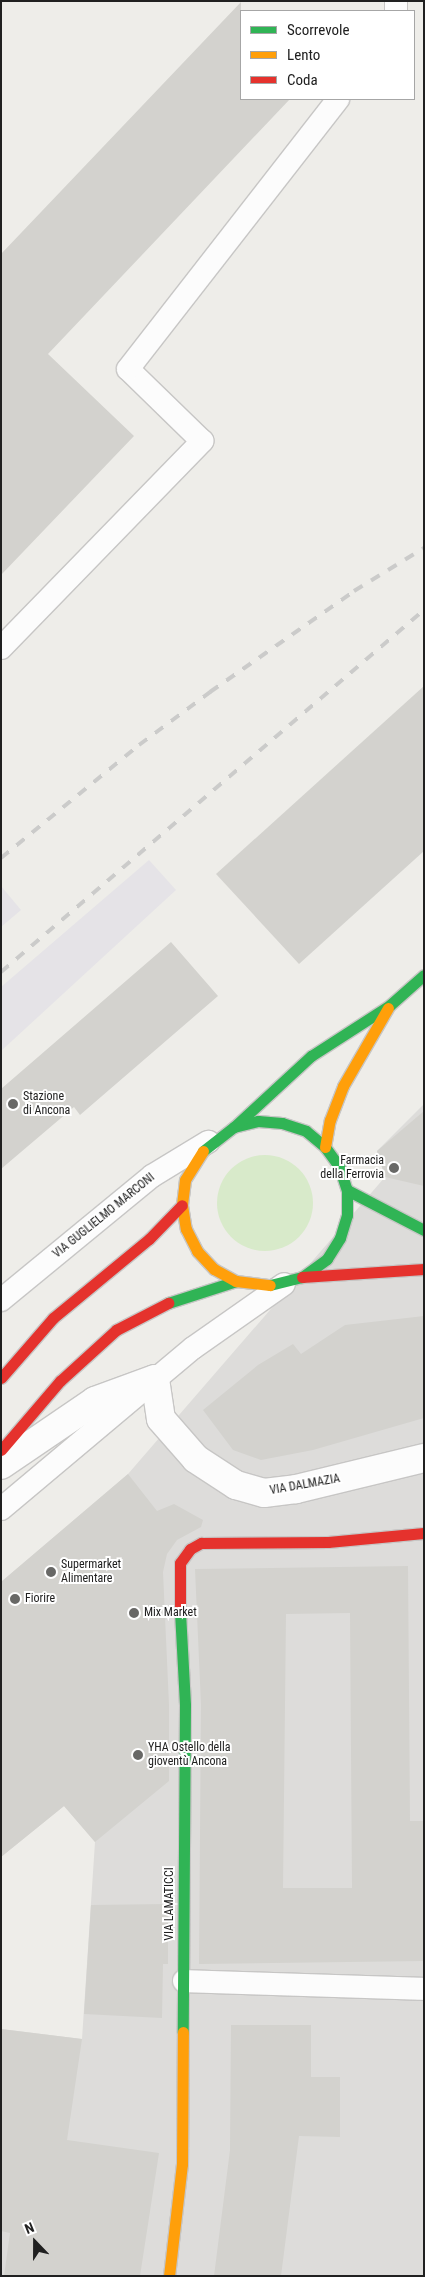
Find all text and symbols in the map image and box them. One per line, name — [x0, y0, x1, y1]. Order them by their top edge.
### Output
legend — [240, 10, 415, 100]
text: Scorrevole — [287, 21, 349, 39]
text: Lento — [287, 46, 320, 64]
text: Coda — [287, 71, 318, 89]
place label: Stazione di Ancona — [23, 1090, 70, 1118]
marker: Stazione di Ancona — [7, 1098, 19, 1110]
place label: Farmacia della Ferrovia — [320, 1154, 384, 1182]
marker: Farmacia della Ferrovia — [388, 1162, 400, 1174]
street label: VIA GUGLIELMO MARCONI — [50, 1171, 158, 1261]
street label: VIA DALMAZIA — [269, 1472, 341, 1498]
place label: Supermarket Alimentare — [61, 1558, 121, 1586]
marker: Supermarket Alimentare — [45, 1566, 57, 1578]
place label: Fiorire — [25, 1592, 55, 1606]
marker: Fiorire — [9, 1593, 21, 1605]
place label: Mix Market — [144, 1606, 197, 1620]
marker: Mix Market — [128, 1607, 140, 1619]
place label: YHA Ostello della gioventù Ancona — [148, 1741, 230, 1769]
marker: YHA Ostello della gioventù Ancona — [132, 1749, 144, 1761]
street label: VIA LAMATICCI — [163, 1867, 177, 1941]
north arrow — [10, 2217, 60, 2267]
text: N — [22, 2219, 36, 2237]

